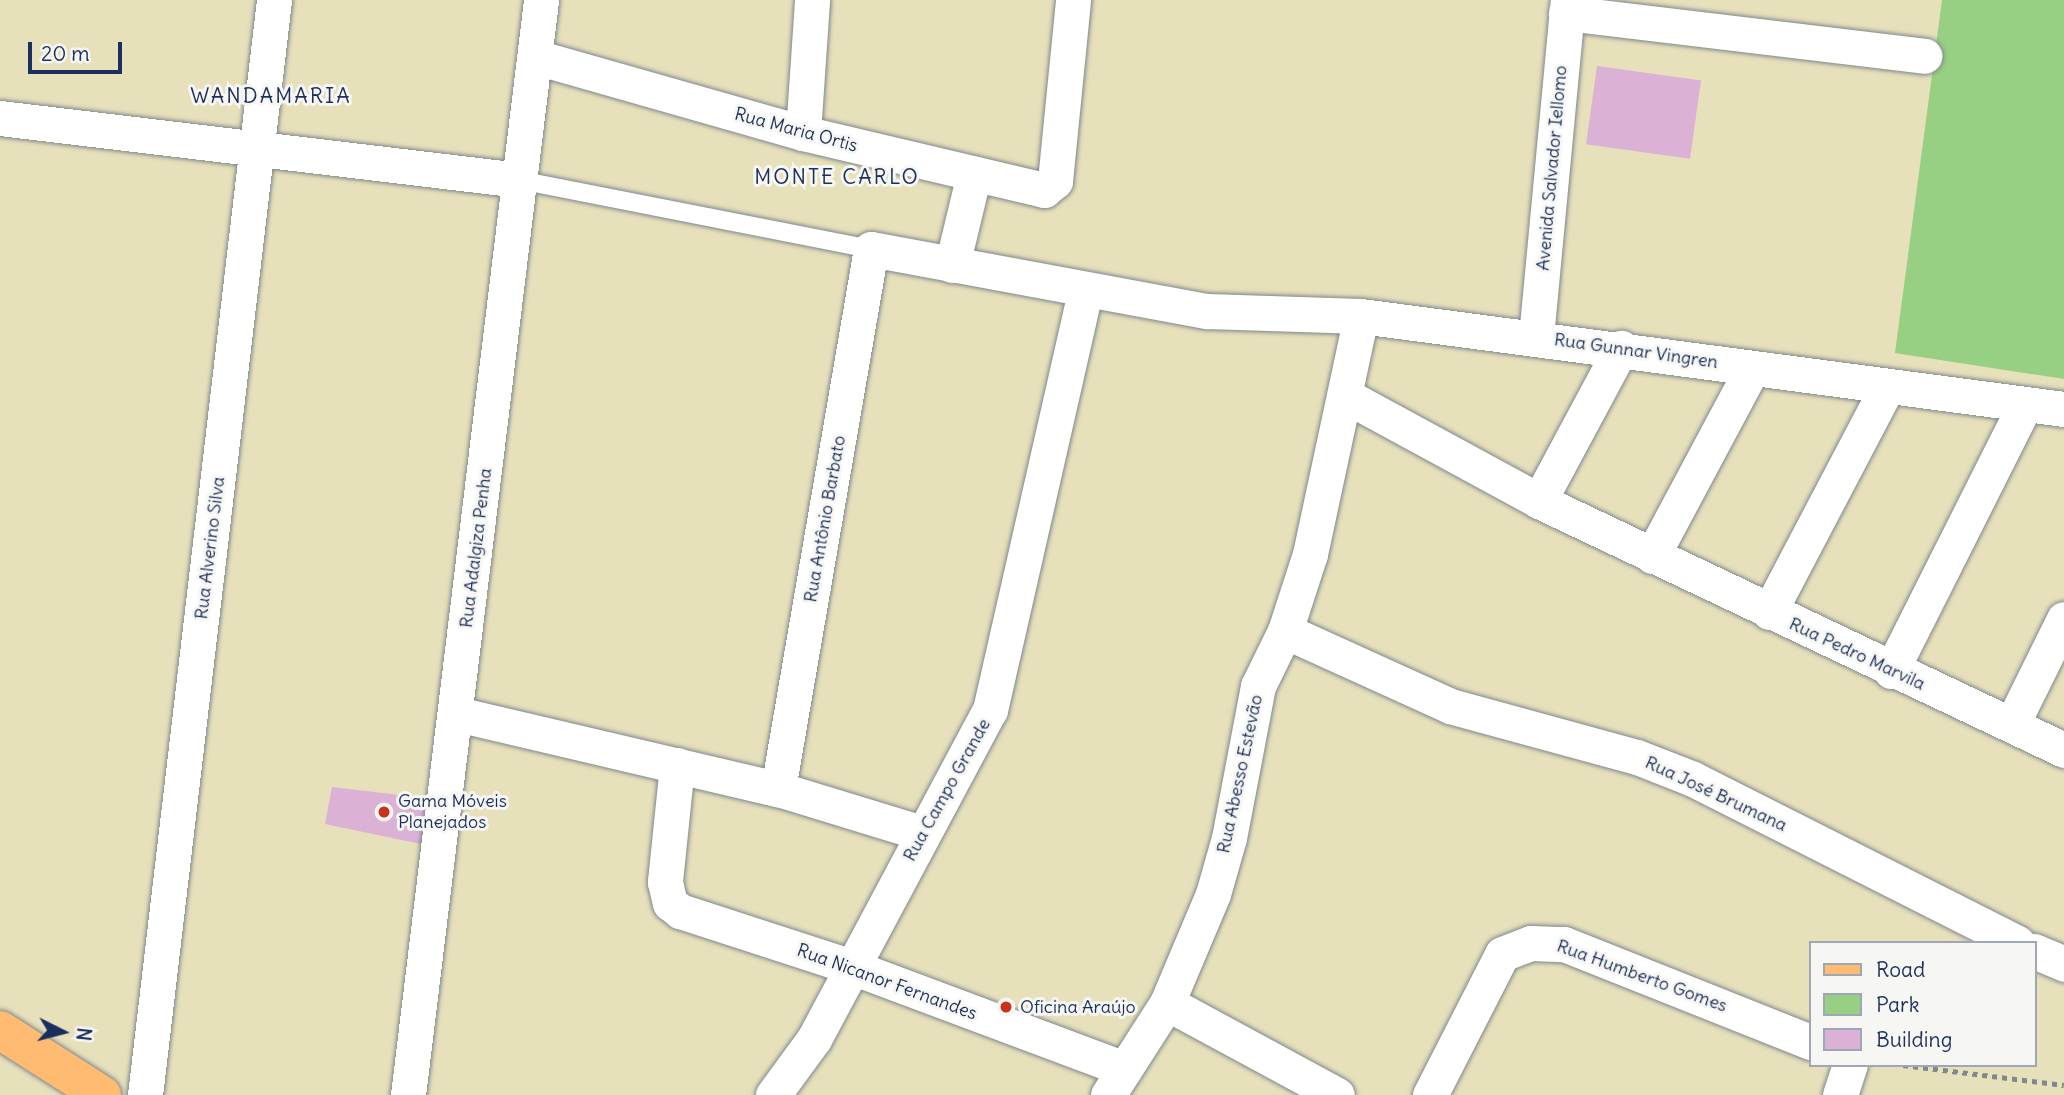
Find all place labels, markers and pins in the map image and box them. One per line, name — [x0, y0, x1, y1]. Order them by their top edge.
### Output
place label: Gama Móveis Planejados — [398, 791, 507, 834]
marker: Gama Móveis Planejados — [376, 804, 392, 820]
place label: Oficina Araújo — [1020, 996, 1136, 1018]
marker: Oficina Araújo — [998, 999, 1014, 1015]

